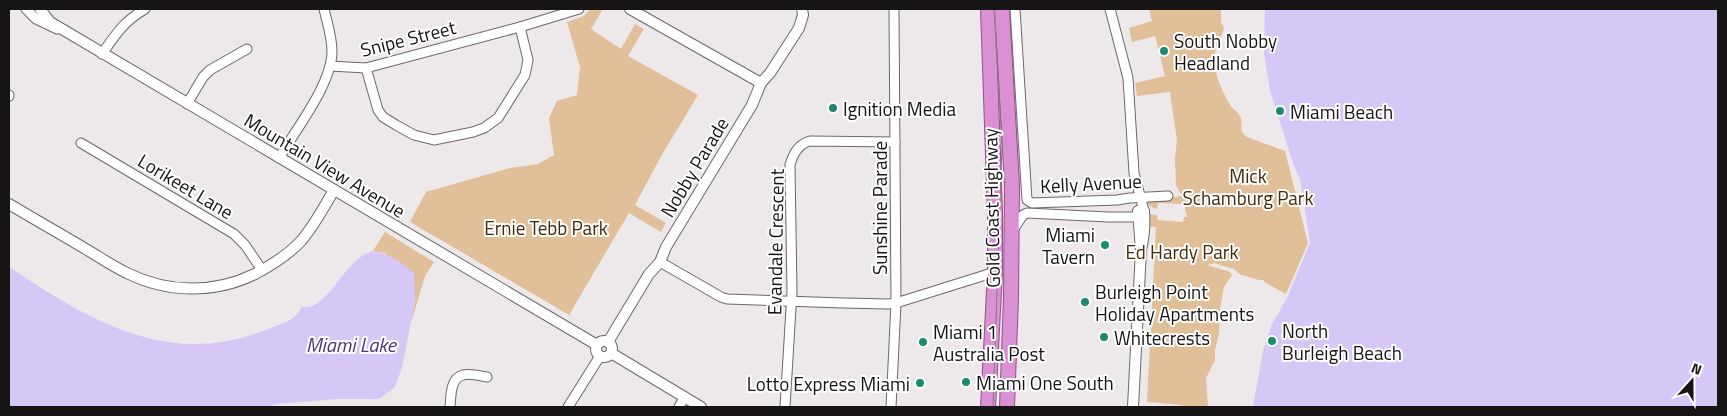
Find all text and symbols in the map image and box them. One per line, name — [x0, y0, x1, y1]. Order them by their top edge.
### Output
street label: Snipe Street — [357, 12, 459, 64]
place label: South Nobby Headland — [1174, 26, 1277, 77]
marker: South Nobby Headland — [1158, 45, 1170, 57]
place label: Ignition Media — [843, 94, 957, 123]
place label: Miami Beach — [1290, 97, 1393, 126]
marker: Ignition Media — [827, 102, 839, 114]
street label: Mountain View Avenue — [239, 105, 411, 225]
marker: Miami Beach — [1274, 105, 1286, 117]
street label: Nobby Parade — [653, 111, 735, 223]
street label: Gold Coast Highway — [975, 128, 1007, 288]
street label: Sunshine Parade — [865, 141, 894, 275]
street label: Lorikeet Lane — [133, 146, 239, 226]
park label: Mick Schamburg Park — [1182, 161, 1314, 212]
street label: Kelly Avenue — [1039, 166, 1143, 200]
street label: Evandale Crescent — [759, 168, 791, 315]
park label: Ernie Tebb Park — [484, 213, 608, 242]
place label: Miami Tavern — [1042, 220, 1095, 271]
park label: Ed Hardy Park — [1125, 237, 1239, 266]
marker: Miami Tavern — [1099, 239, 1111, 251]
place label: Burleigh Point Holiday Apartments — [1095, 277, 1255, 328]
marker: Burleigh Point Holiday Apartments — [1079, 296, 1091, 308]
place label: North Burleigh Beach — [1282, 316, 1402, 367]
place label: Miami 1 Australia Post — [933, 317, 1045, 368]
place label: Whitecrests — [1114, 323, 1210, 352]
water label: Miami Lake — [306, 329, 398, 360]
marker: Whitecrests — [1098, 331, 1110, 343]
marker: North Burleigh Beach — [1266, 335, 1278, 347]
marker: Miami 1 Australia Post — [917, 336, 929, 348]
north arrow — [1667, 356, 1717, 406]
text: N — [1689, 357, 1705, 380]
place label: Miami One South — [976, 368, 1114, 397]
place label: Lotto Express Miami — [747, 369, 910, 398]
marker: Miami One South — [960, 376, 972, 388]
marker: Lotto Express Miami — [914, 377, 926, 389]

